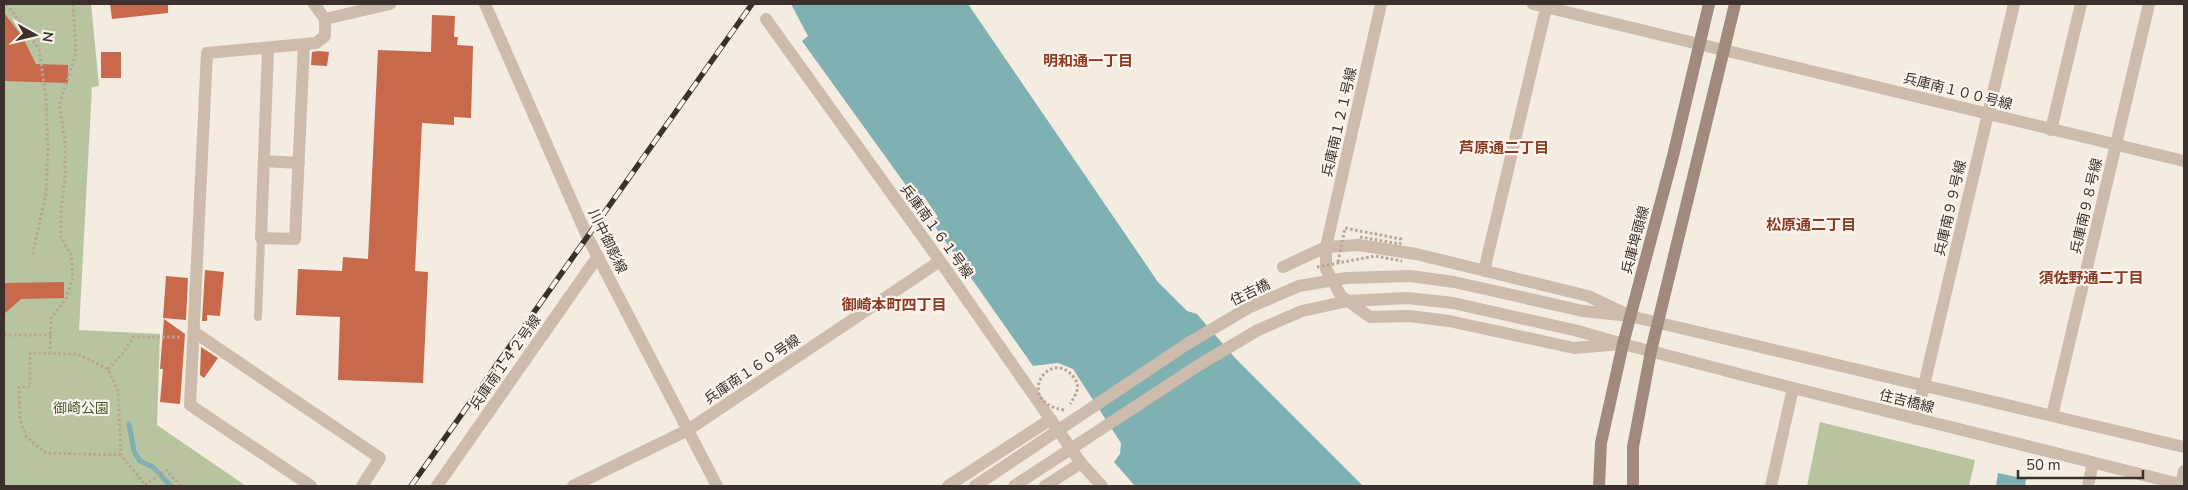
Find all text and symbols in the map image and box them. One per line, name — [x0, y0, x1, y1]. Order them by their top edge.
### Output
north arrow — [10, 10, 60, 60]
text: N — [37, 30, 58, 43]
district label: 明和通一丁目 — [1043, 51, 1133, 71]
street label: 兵庫南１２１号線 — [1318, 65, 1361, 179]
street label: 兵庫南１００号線 — [1901, 69, 2015, 114]
district label: 芦原通二丁目 — [1459, 138, 1549, 158]
street label: 兵庫南９８号線 — [2066, 156, 2107, 256]
street label: 兵庫南９９号線 — [1930, 158, 1971, 258]
street label: 兵庫南１６１号線 — [896, 180, 977, 282]
street label: 兵庫埠頭線 — [1617, 204, 1654, 276]
street label: 川中御影線 — [584, 206, 631, 277]
district label: 松原通二丁目 — [1766, 215, 1856, 235]
district label: 須佐野通二丁目 — [2038, 268, 2144, 288]
street label: 住吉橋 — [1227, 275, 1273, 310]
district label: 御崎本町四丁目 — [841, 295, 947, 315]
street label: 兵庫南１４２号線 — [466, 311, 545, 414]
street label: 兵庫南１６０号線 — [701, 330, 804, 409]
street label: 住吉橋線 — [1877, 385, 1936, 417]
park label: 御崎公園 — [53, 399, 109, 418]
scale bar — [2018, 448, 2143, 480]
text: 50 m — [2026, 455, 2061, 475]

